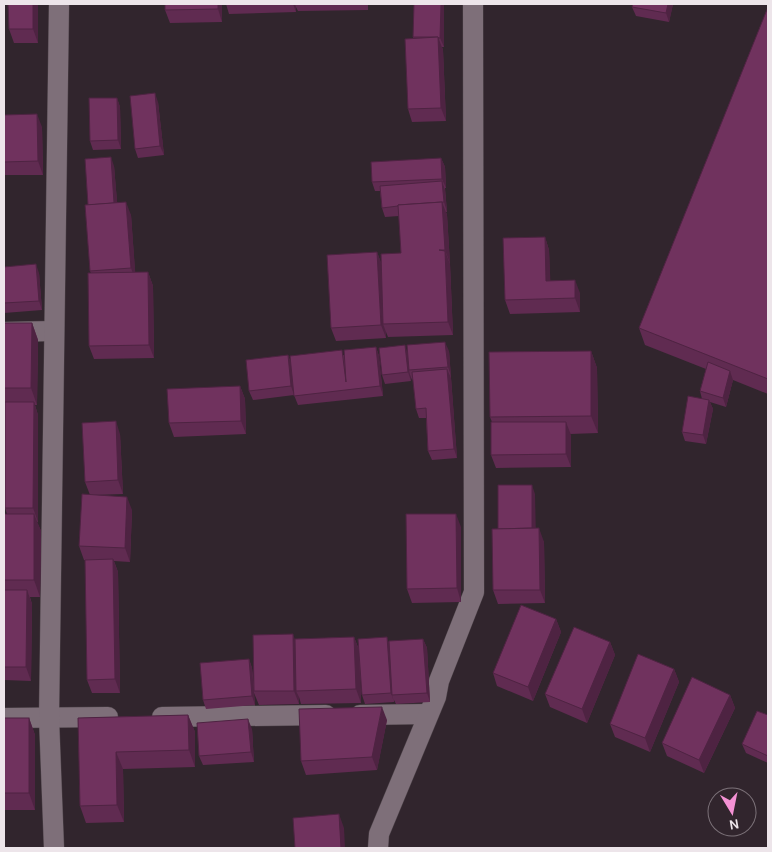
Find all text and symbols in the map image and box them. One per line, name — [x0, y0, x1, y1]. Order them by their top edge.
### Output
north arrow — [707, 787, 757, 837]
text: N — [728, 815, 741, 834]

